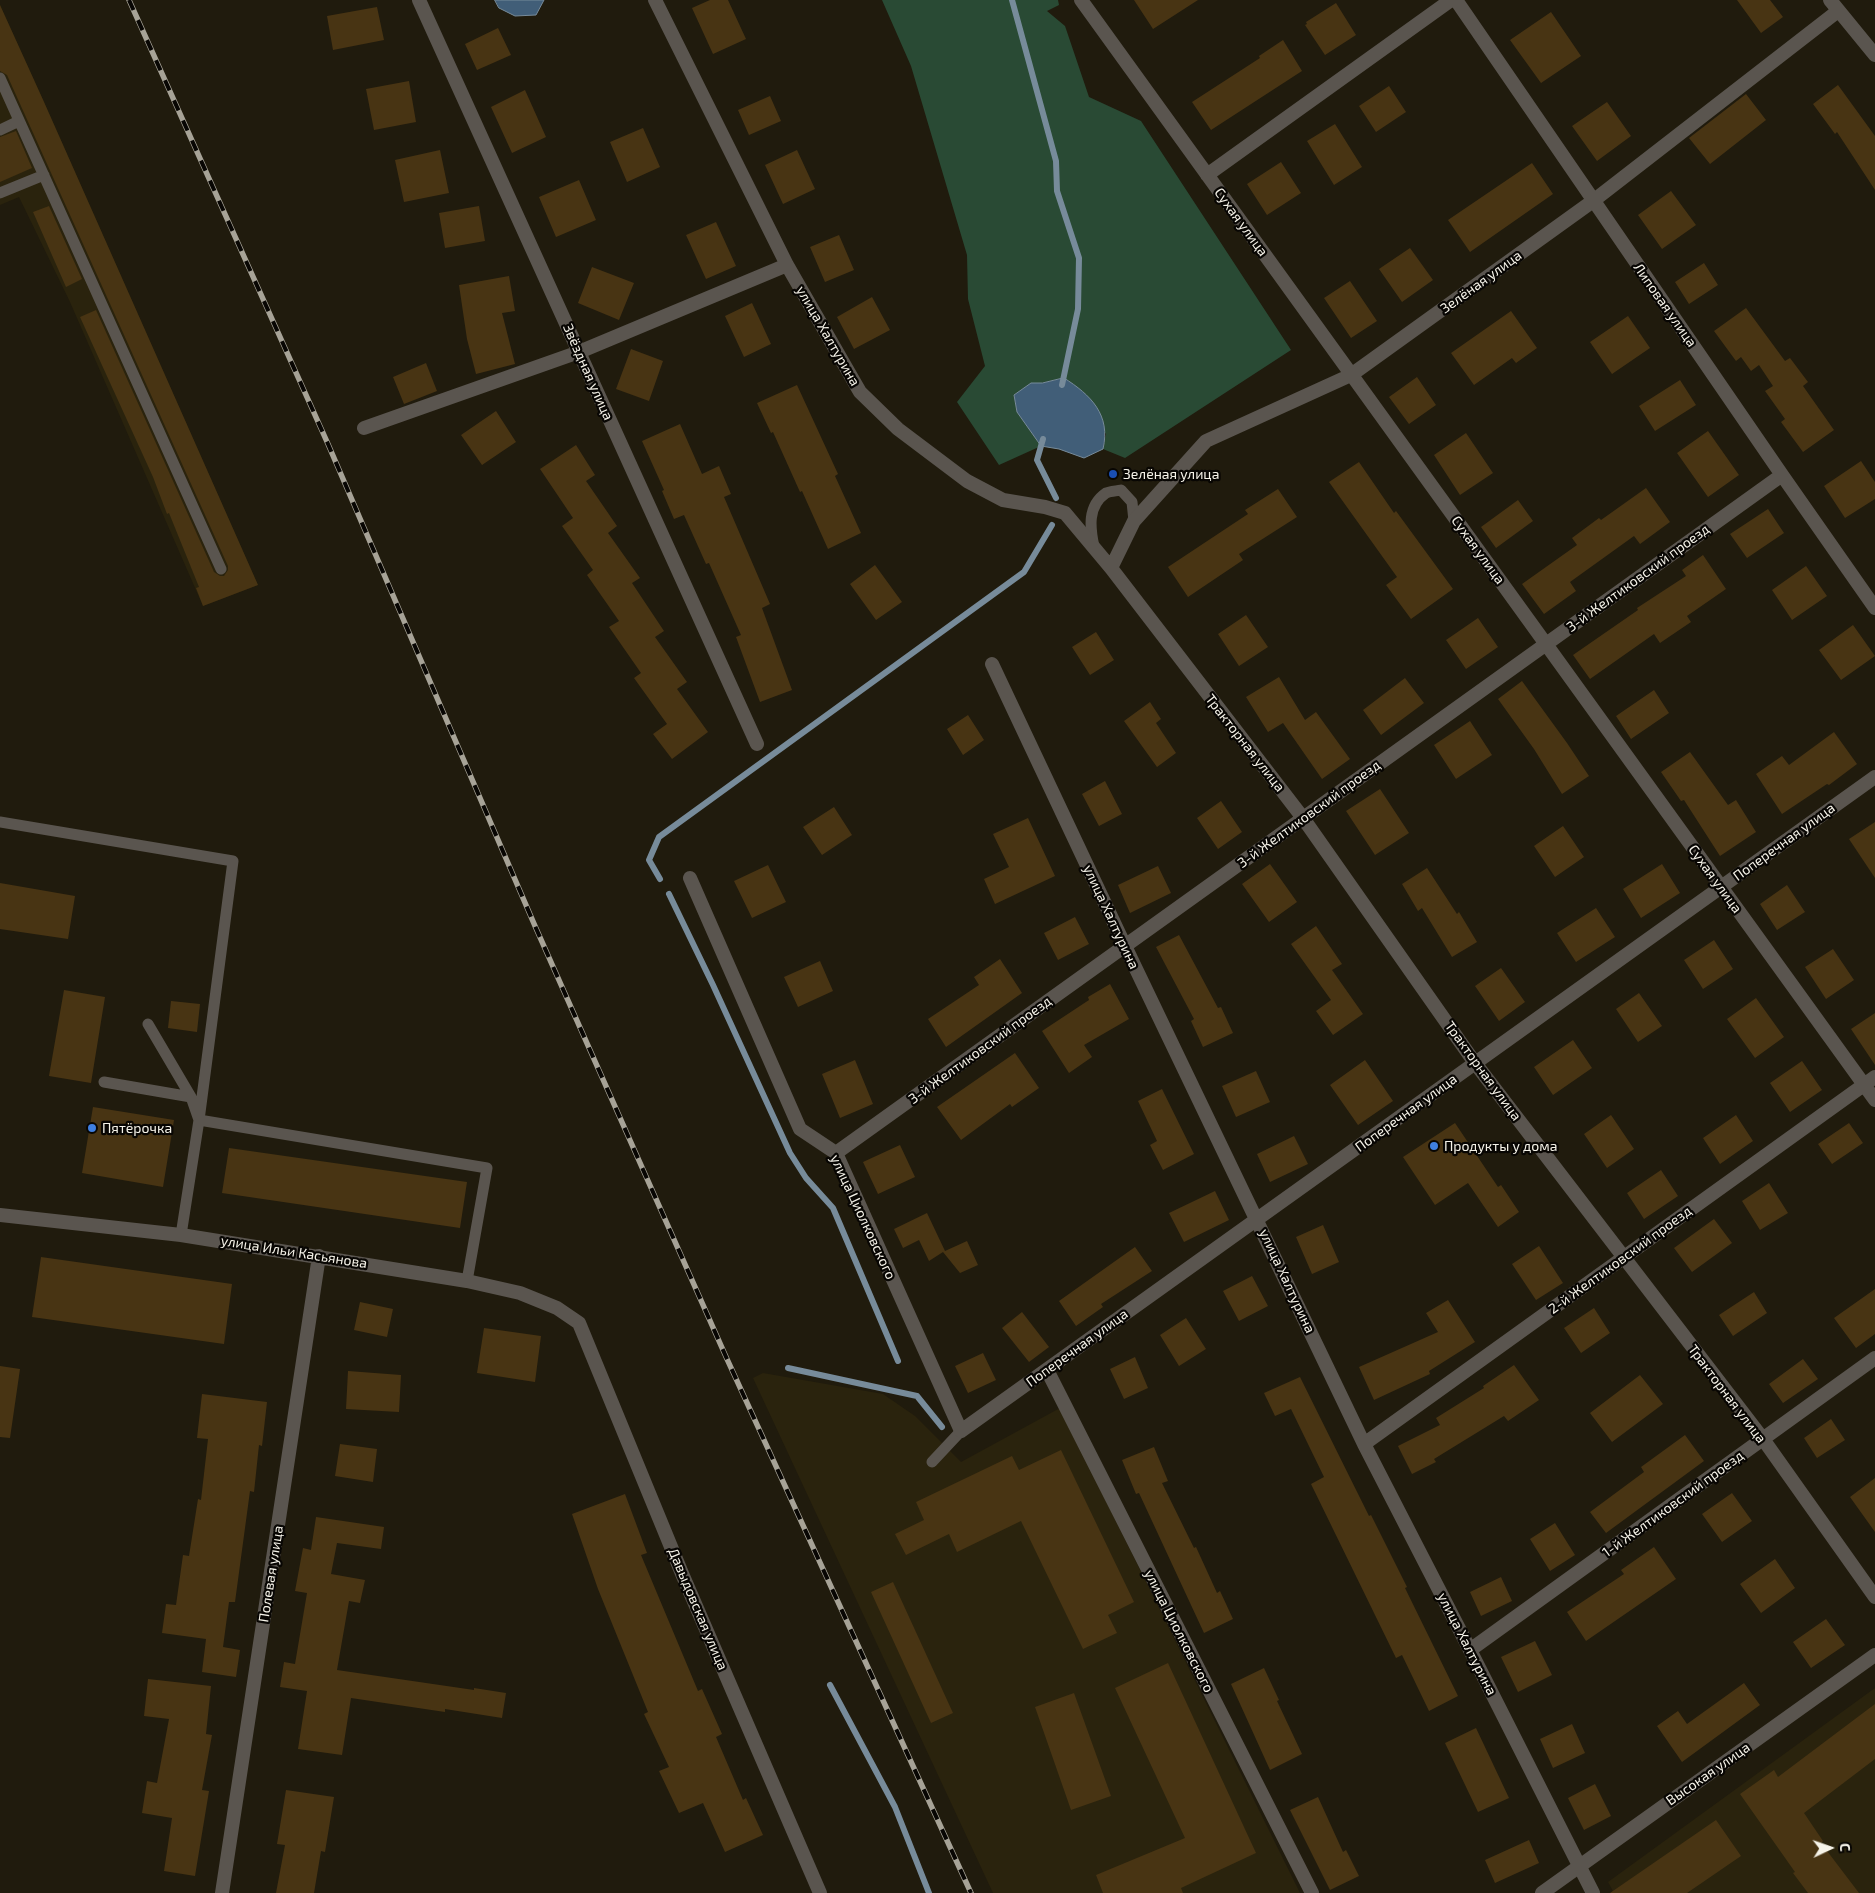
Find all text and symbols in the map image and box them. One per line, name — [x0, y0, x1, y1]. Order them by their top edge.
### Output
street label: Сухая улица — [1211, 185, 1271, 259]
street label: Зелёная улица — [1437, 247, 1525, 317]
street label: Липовая улица — [1630, 260, 1700, 350]
street label: улица Халтурина — [792, 283, 864, 389]
street label: Звёздная улица — [559, 321, 617, 423]
place label: Зелёная улица — [1123, 466, 1219, 482]
marker: Зелёная улица — [1107, 468, 1119, 480]
street label: Сухая улица — [1448, 513, 1508, 587]
street label: 3-й Желтиковский проезд — [1563, 521, 1713, 635]
street label: Тракторная улица — [1202, 691, 1288, 795]
street label: 3-й Желтиковский проезд — [1234, 757, 1384, 871]
street label: Поперечная улица — [1730, 799, 1838, 885]
street label: Сухая улица — [1685, 842, 1745, 916]
street label: улица Халтурина — [1080, 862, 1142, 972]
street label: 3-й Желтиковский проезд — [905, 993, 1055, 1107]
street label: Тракторная улица — [1441, 1018, 1525, 1124]
street label: Поперечная улица — [1352, 1070, 1460, 1156]
place label: Пятёрочка — [102, 1120, 172, 1136]
marker: Пятёрочка — [86, 1122, 98, 1134]
place label: Продукты у дома — [1444, 1138, 1557, 1154]
marker: Продукты у дома — [1428, 1140, 1440, 1152]
street label: улица Циолковского — [827, 1152, 899, 1282]
street label: 2-й Желтиковский проезд — [1545, 1202, 1695, 1318]
street label: улица Халтурина — [1256, 1226, 1318, 1336]
street label: улица Ильи Касьянова — [220, 1232, 368, 1272]
street label: Поперечная улица — [1023, 1305, 1131, 1391]
street label: Тракторная улица — [1685, 1341, 1769, 1447]
street label: 1-й Желтиковский проезд — [1599, 1447, 1747, 1561]
street label: Полевая улица — [255, 1524, 287, 1624]
street label: Давыдовская улица — [665, 1545, 731, 1673]
street label: улица Циолковского — [1141, 1567, 1217, 1695]
street label: улица Халтурина — [1434, 1590, 1500, 1698]
street label: Высокая улица — [1663, 1739, 1753, 1809]
north arrow — [1805, 1823, 1855, 1873]
text: С — [1837, 1843, 1854, 1852]

